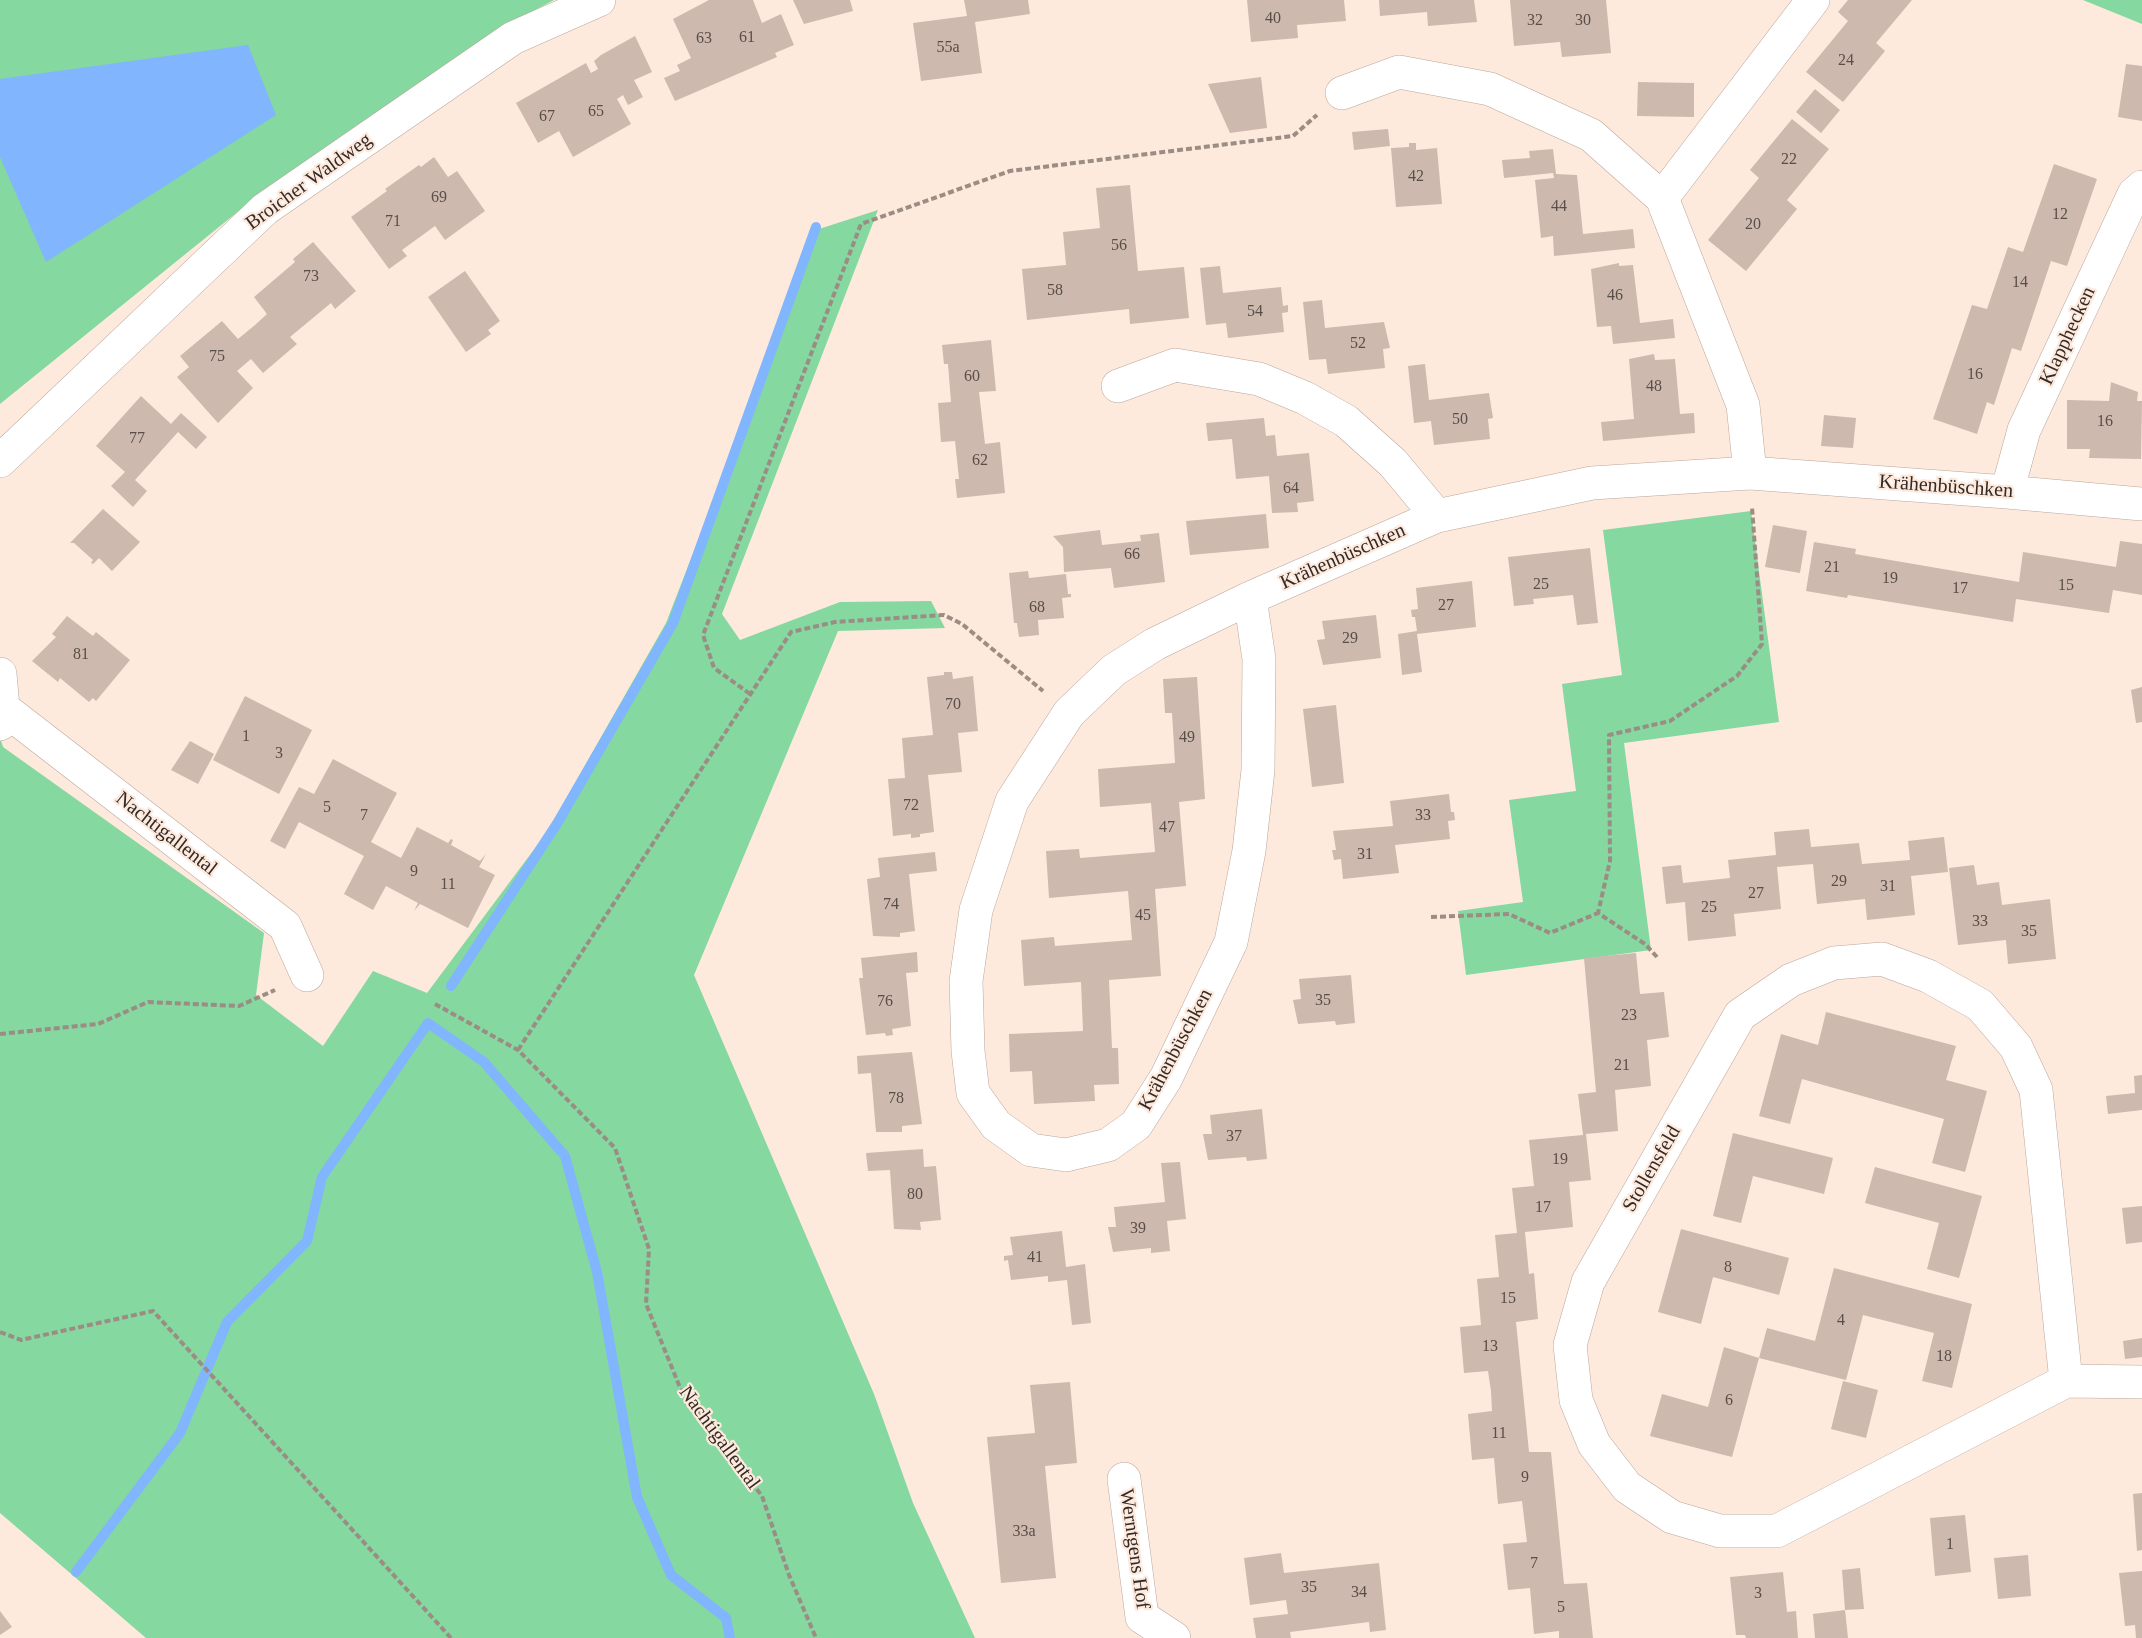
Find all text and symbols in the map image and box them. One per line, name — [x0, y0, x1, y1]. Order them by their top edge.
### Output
house number: 40 — [1265, 9, 1281, 29]
house number: 32 — [1527, 11, 1543, 31]
house number: 30 — [1575, 11, 1591, 31]
house number: 61 — [739, 28, 755, 48]
house number: 63 — [696, 29, 712, 49]
house number: 55a — [936, 38, 960, 58]
house number: 24 — [1838, 51, 1854, 71]
house number: 65 — [588, 102, 604, 122]
house number: 67 — [539, 107, 555, 127]
street label: Broicher Waldweg — [241, 128, 377, 236]
house number: 22 — [1781, 150, 1797, 170]
house number: 42 — [1408, 167, 1424, 187]
house number: 69 — [431, 188, 447, 208]
house number: 44 — [1551, 197, 1567, 217]
house number: 12 — [2052, 205, 2068, 225]
house number: 71 — [385, 212, 401, 232]
house number: 20 — [1745, 215, 1761, 235]
house number: 56 — [1111, 236, 1127, 256]
house number: 73 — [303, 267, 319, 287]
house number: 14 — [2012, 273, 2028, 293]
house number: 58 — [1047, 281, 1063, 301]
street label: Klapphecken — [2035, 283, 2101, 389]
house number: 46 — [1607, 286, 1623, 306]
house number: 54 — [1247, 302, 1263, 322]
house number: 52 — [1350, 334, 1366, 354]
house number: 75 — [209, 347, 225, 367]
house number: 16 — [1967, 365, 1983, 385]
house number: 60 — [964, 367, 980, 387]
house number: 48 — [1646, 377, 1662, 397]
house number: 50 — [1452, 410, 1468, 430]
house number: 16 — [2097, 412, 2113, 432]
house number: 77 — [129, 429, 145, 449]
house number: 62 — [972, 451, 988, 471]
street label: Krähenbüschken — [1878, 470, 2014, 504]
house number: 64 — [1283, 479, 1299, 499]
street label: Krähenbüschken — [1277, 519, 1409, 595]
house number: 66 — [1124, 545, 1140, 565]
house number: 21 — [1824, 558, 1840, 578]
house number: 19 — [1882, 569, 1898, 589]
house number: 25 — [1533, 575, 1549, 595]
house number: 15 — [2058, 576, 2074, 596]
house number: 17 — [1952, 579, 1968, 599]
house number: 27 — [1438, 596, 1454, 616]
house number: 68 — [1029, 598, 1045, 618]
house number: 29 — [1342, 629, 1358, 649]
house number: 81 — [73, 645, 89, 665]
house number: 70 — [945, 695, 961, 715]
house number: 1 — [242, 727, 250, 747]
house number: 49 — [1179, 728, 1195, 748]
house number: 3 — [275, 744, 283, 764]
street label: Nachtigallental — [110, 787, 222, 881]
house number: 72 — [903, 796, 919, 816]
house number: 5 — [323, 798, 331, 818]
house number: 7 — [360, 806, 368, 826]
house number: 33 — [1415, 806, 1431, 826]
house number: 47 — [1159, 818, 1175, 838]
house number: 31 — [1357, 845, 1373, 865]
house number: 9 — [410, 862, 418, 882]
house number: 29 — [1831, 872, 1847, 892]
house number: 11 — [440, 875, 456, 895]
house number: 31 — [1880, 877, 1896, 897]
house number: 27 — [1748, 884, 1764, 904]
house number: 74 — [883, 895, 899, 915]
house number: 25 — [1701, 898, 1717, 918]
house number: 45 — [1135, 906, 1151, 926]
house number: 33 — [1972, 912, 1988, 932]
house number: 35 — [2021, 922, 2037, 942]
street label: Krähenbüschken — [1134, 985, 1218, 1115]
house number: 35 — [1315, 991, 1331, 1011]
house number: 76 — [877, 992, 893, 1012]
house number: 23 — [1621, 1006, 1637, 1026]
house number: 21 — [1614, 1056, 1630, 1076]
house number: 78 — [888, 1089, 904, 1109]
street label: Stollensfeld — [1618, 1122, 1686, 1216]
house number: 37 — [1226, 1127, 1242, 1147]
house number: 19 — [1552, 1150, 1568, 1170]
house number: 80 — [907, 1185, 923, 1205]
house number: 17 — [1535, 1198, 1551, 1218]
house number: 39 — [1130, 1219, 1146, 1239]
house number: 41 — [1027, 1248, 1043, 1268]
house number: 8 — [1724, 1258, 1732, 1278]
house number: 15 — [1500, 1289, 1516, 1309]
house number: 4 — [1837, 1311, 1845, 1331]
house number: 13 — [1482, 1337, 1498, 1357]
house number: 18 — [1936, 1347, 1952, 1367]
street label: Nachtigallental — [673, 1382, 765, 1494]
house number: 6 — [1725, 1391, 1733, 1411]
house number: 11 — [1491, 1424, 1507, 1444]
house number: 9 — [1521, 1468, 1529, 1488]
street label: Werntgens Hof — [1114, 1487, 1154, 1611]
house number: 33a — [1012, 1522, 1036, 1542]
house number: 1 — [1946, 1535, 1954, 1555]
house number: 7 — [1530, 1554, 1538, 1574]
house number: 35 — [1301, 1578, 1317, 1598]
house number: 34 — [1351, 1583, 1367, 1603]
house number: 3 — [1754, 1584, 1762, 1604]
house number: 5 — [1557, 1598, 1565, 1618]

